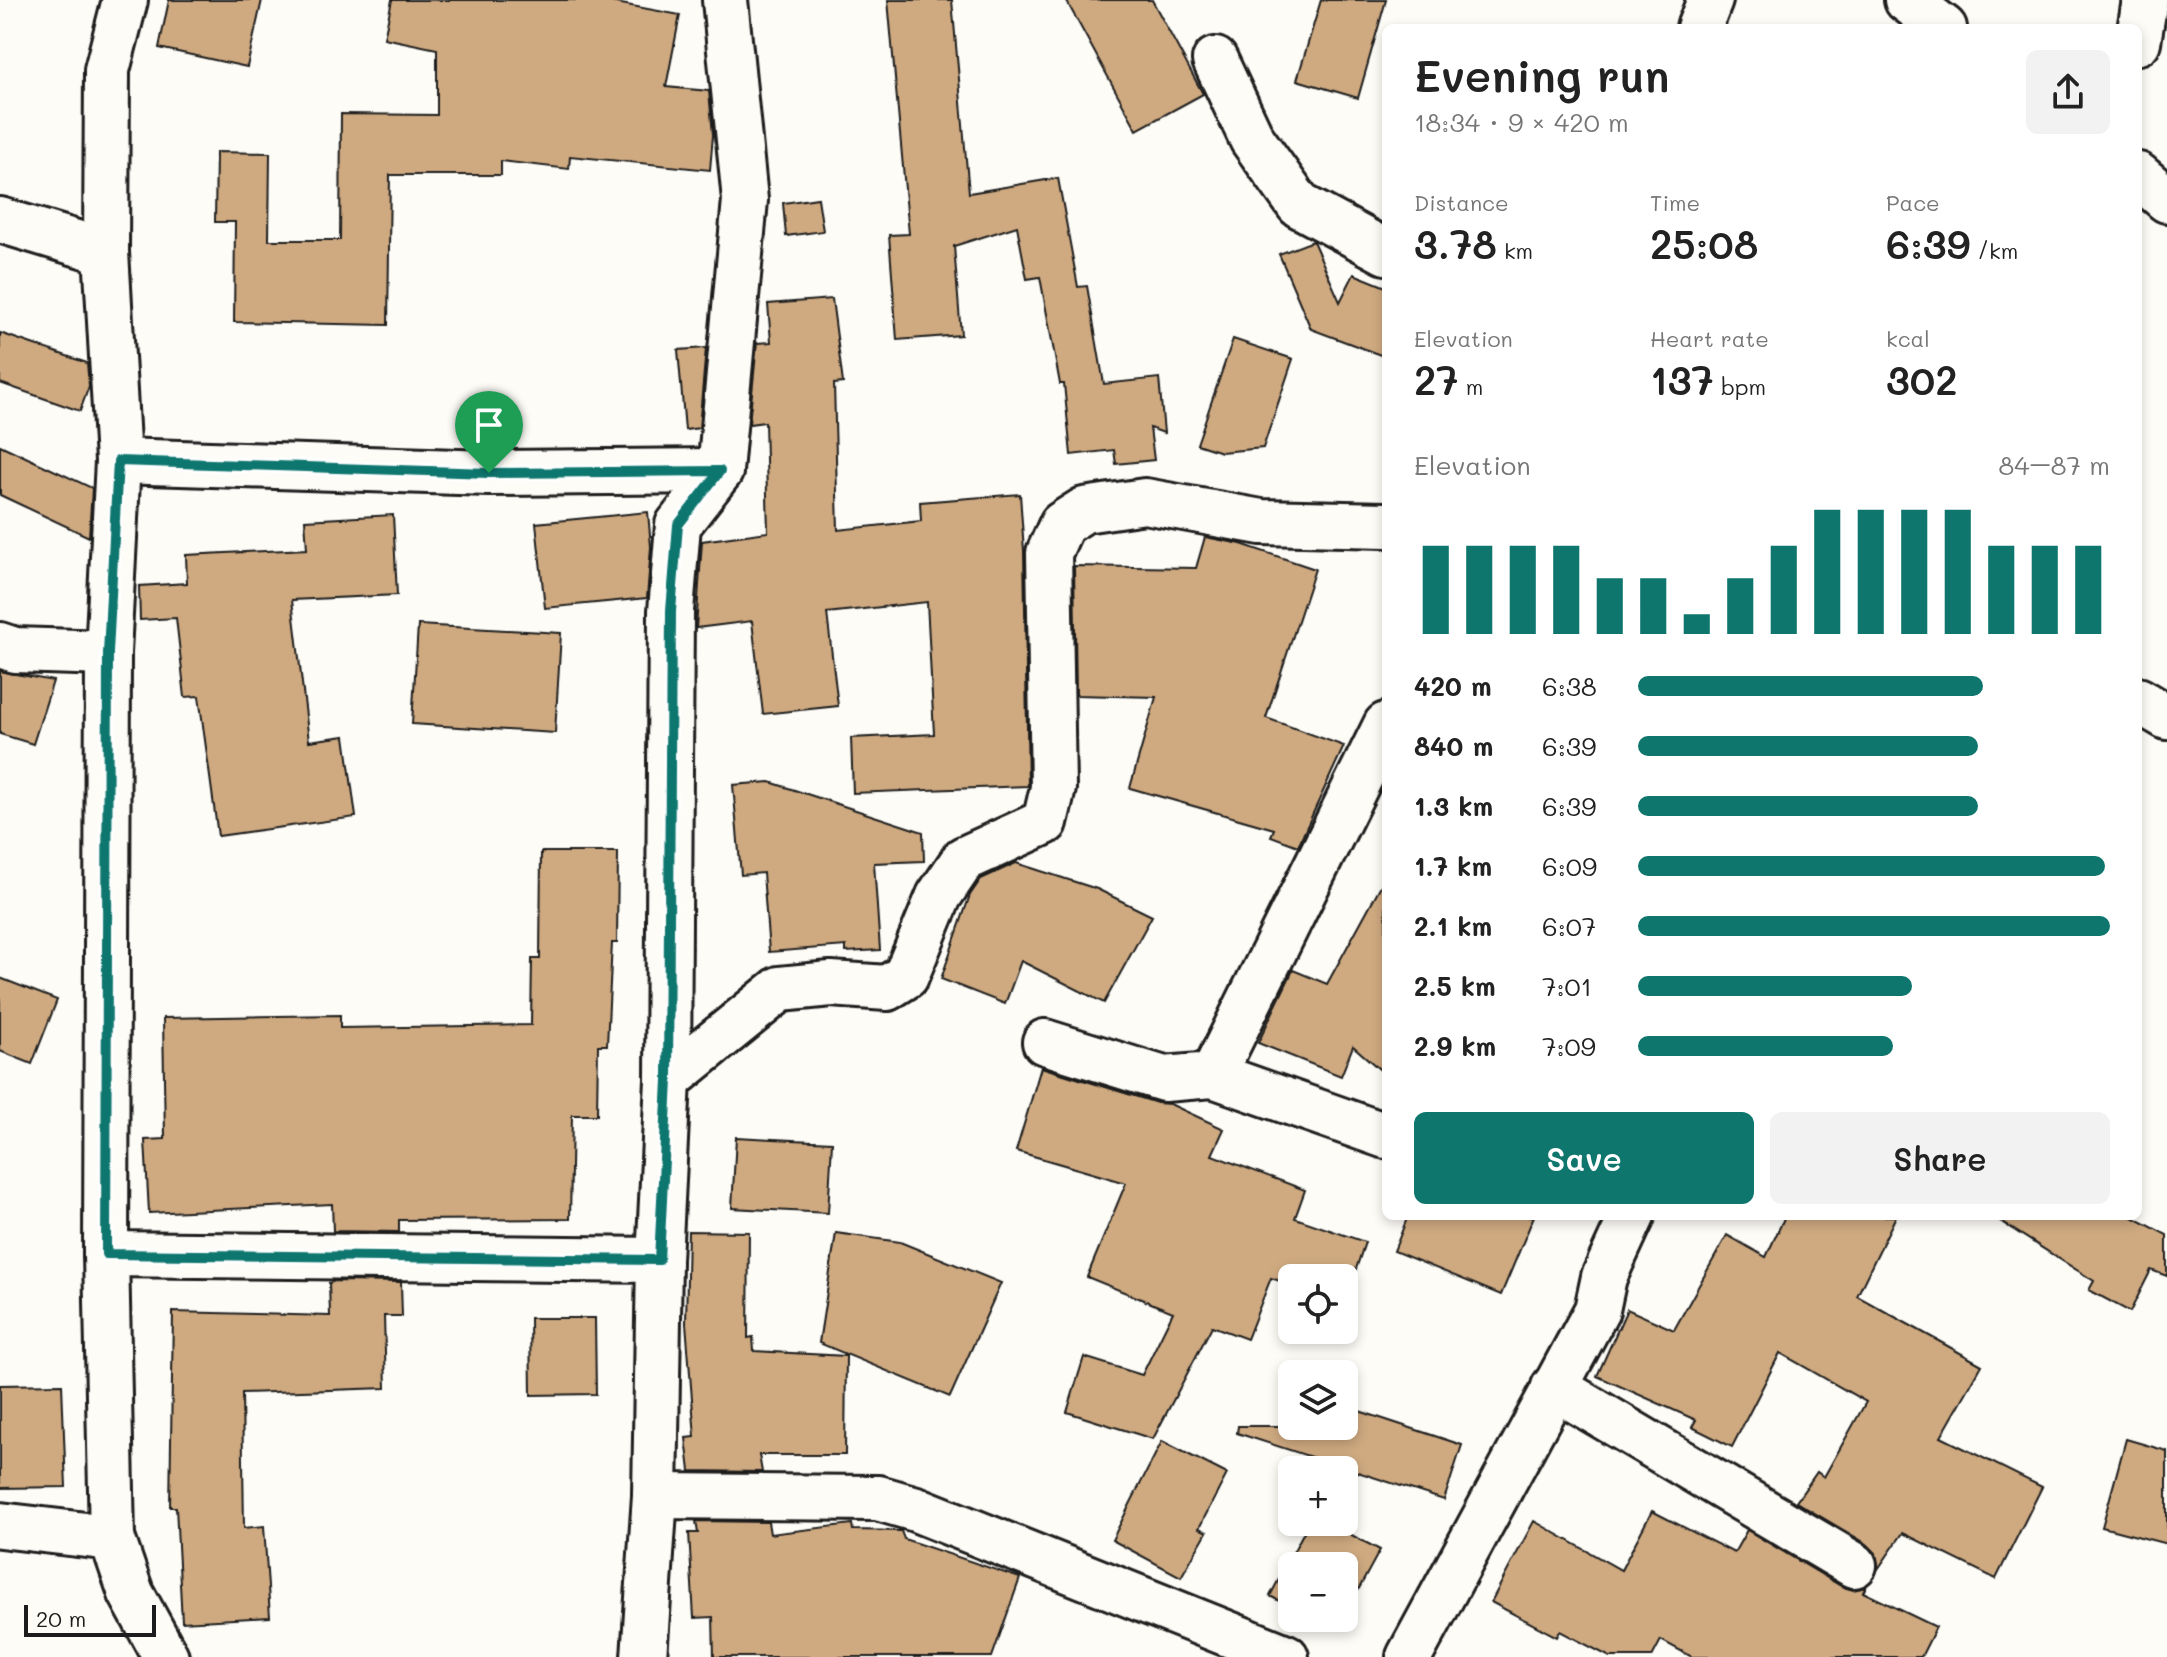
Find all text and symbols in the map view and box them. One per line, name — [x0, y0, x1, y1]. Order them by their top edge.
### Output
text: Evening run — [1414, 46, 1669, 103]
button: share — [2026, 50, 2110, 134]
text: 18:34 · 9 × 420 m — [1414, 105, 1629, 139]
text: Distance — [1414, 188, 1509, 217]
text: Time — [1650, 188, 1700, 217]
text: Pace — [1886, 188, 1940, 217]
text: 3.78 — [1414, 217, 1497, 269]
text: 25:08 — [1650, 217, 1758, 269]
text: 6:39 — [1886, 217, 1971, 269]
text: km — [1497, 236, 1533, 265]
text: /km — [1971, 236, 2018, 265]
text: Elevation — [1414, 324, 1513, 353]
text: Heart rate — [1650, 324, 1769, 353]
text: kcal — [1886, 324, 1930, 353]
text: 27 — [1414, 353, 1459, 405]
text: 137 — [1650, 353, 1714, 405]
text: 302 — [1886, 353, 1957, 405]
text: m — [1459, 372, 1483, 401]
text: bpm — [1714, 372, 1766, 401]
pin — [455, 391, 523, 473]
icon: arrive — [467, 403, 511, 447]
text: Elevation — [1414, 448, 1531, 482]
text: 84–87 m — [1998, 448, 2110, 482]
text: 420 m — [1414, 669, 1492, 703]
text: 6:38 — [1542, 669, 1597, 703]
text: 840 m — [1414, 729, 1493, 763]
text: 6:39 — [1542, 729, 1596, 763]
text: 1.3 km — [1414, 789, 1493, 823]
text: 6:39 — [1542, 789, 1596, 823]
text: 1.7 km — [1414, 849, 1492, 883]
text: 6:09 — [1542, 849, 1597, 883]
text: 2.1 km — [1414, 909, 1492, 943]
text: 6:07 — [1542, 909, 1596, 943]
text: 2.5 km — [1414, 969, 1496, 1003]
text: 7:01 — [1542, 969, 1592, 1003]
text: 2.9 km — [1414, 1029, 1496, 1063]
text: 7:09 — [1542, 1029, 1596, 1063]
button: Save — [1414, 1112, 1754, 1204]
button: Share — [1770, 1112, 2110, 1204]
map controls — [1278, 1264, 1358, 1632]
button: locate — [1278, 1264, 1358, 1344]
button: layers — [1278, 1360, 1358, 1440]
button: + — [1278, 1456, 1358, 1536]
button: − — [1278, 1552, 1358, 1632]
scale bar — [24, 1601, 156, 1637]
text: 20 m — [36, 1604, 86, 1633]

